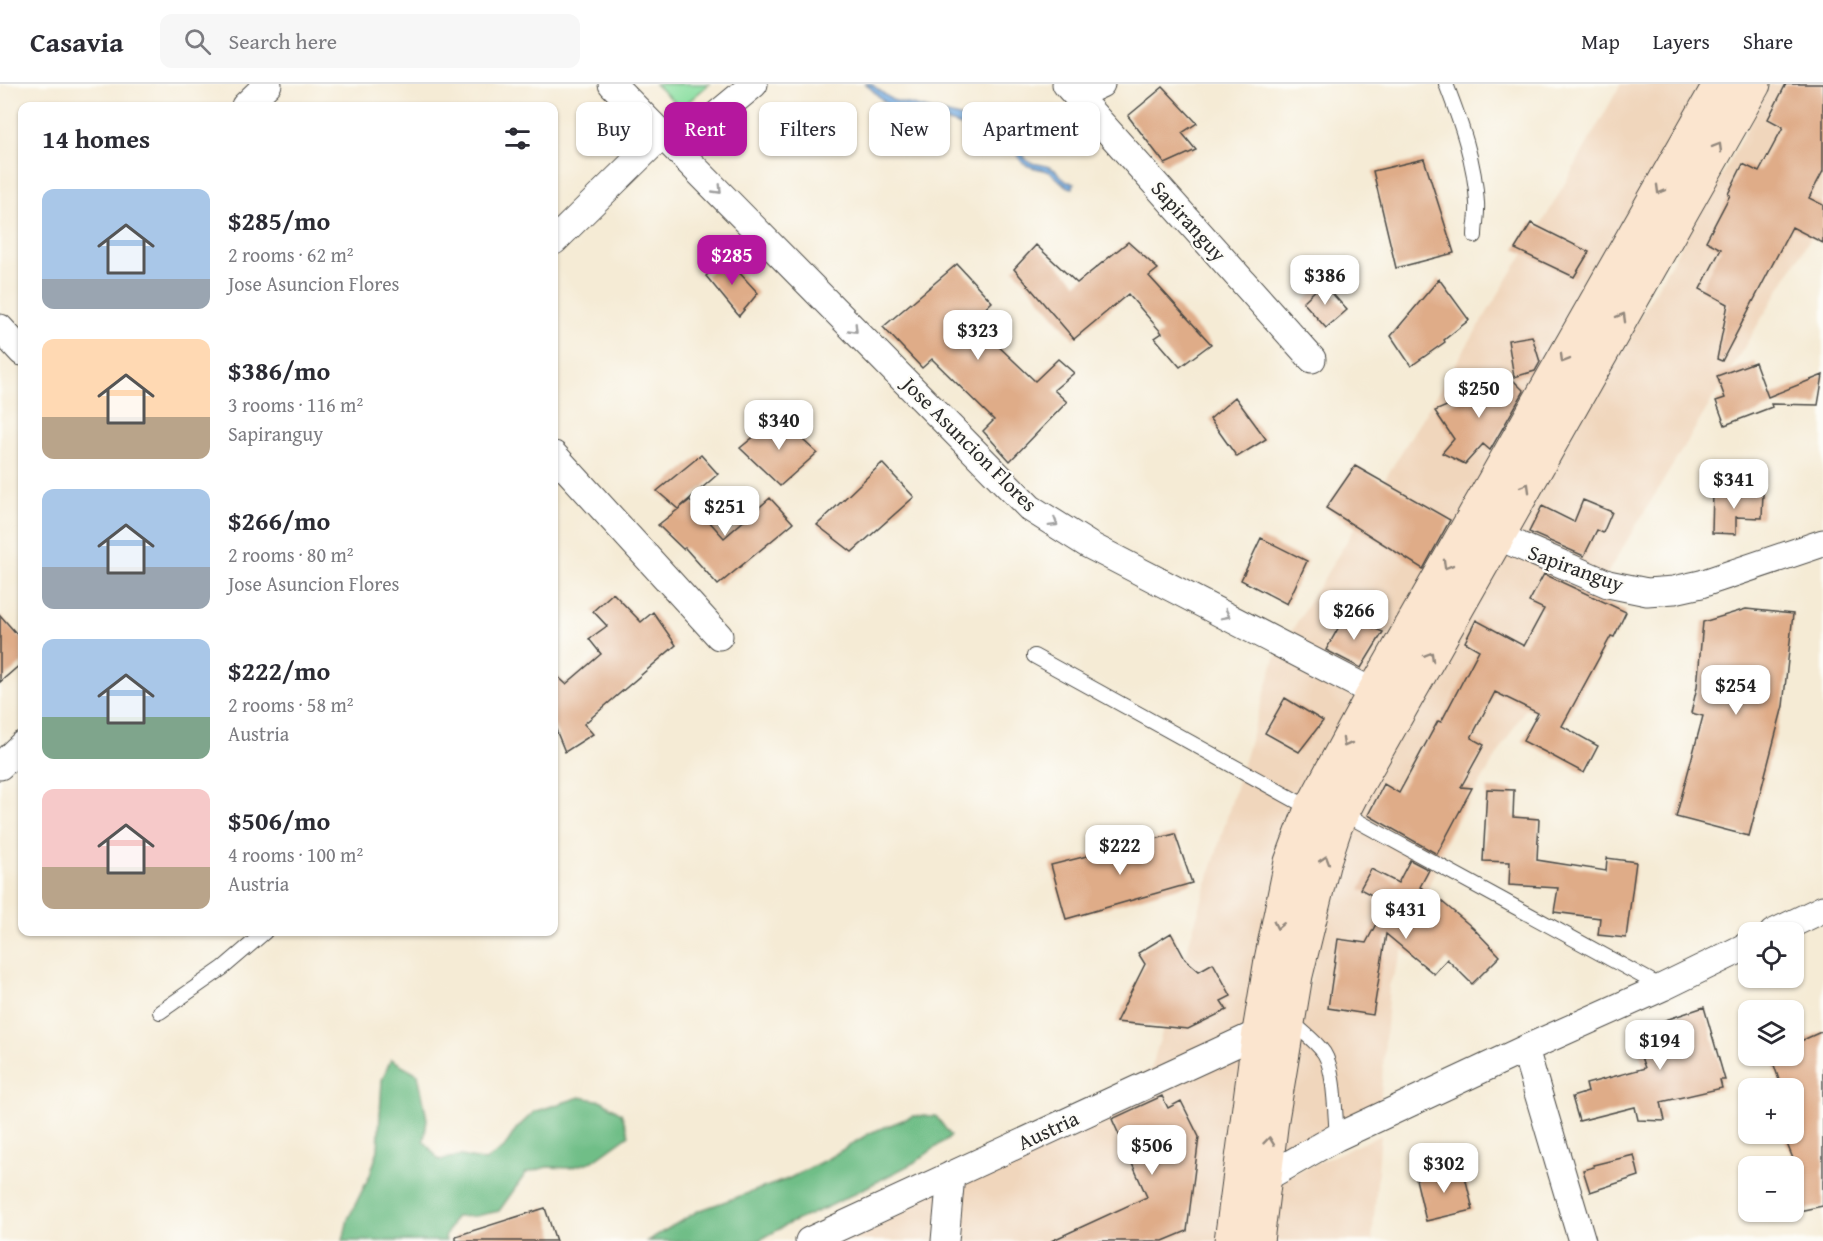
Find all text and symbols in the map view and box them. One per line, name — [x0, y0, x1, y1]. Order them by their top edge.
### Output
search box — [160, 14, 580, 68]
text: Casavia — [30, 21, 124, 62]
icon: search — [181, 25, 214, 58]
text: Search here — [229, 25, 337, 57]
text: Map — [1581, 26, 1620, 57]
text: Layers — [1653, 26, 1710, 57]
text: Share — [1743, 26, 1793, 57]
chip: Buy — [576, 102, 652, 156]
chip: Rent — [664, 102, 747, 156]
chip: Filters — [759, 102, 857, 156]
chip: New — [869, 102, 950, 156]
chip: Apartment — [962, 102, 1100, 156]
text: 14 homes — [42, 119, 150, 158]
icon: filters — [501, 122, 534, 155]
one-way arrow — [1711, 143, 1722, 154]
street label: Sapiranguy — [1144, 174, 1234, 269]
one-way arrow — [710, 182, 721, 193]
one-way arrow — [1656, 184, 1667, 194]
text: $285/mo — [228, 201, 330, 240]
icon: home — [90, 213, 162, 285]
pin: $285 — [696, 235, 768, 286]
text: 2 rooms · 62 m² — [228, 240, 354, 269]
text: $285 — [711, 240, 753, 269]
pin: $386 — [1289, 255, 1361, 306]
text: $386 — [1304, 260, 1346, 289]
text: Jose Asuncion Flores — [228, 269, 400, 298]
pin: $323 — [942, 310, 1014, 361]
one-way arrow — [1615, 313, 1626, 323]
text: $323 — [957, 315, 999, 344]
one-way arrow — [847, 322, 858, 333]
text: $386/mo — [228, 351, 330, 390]
one-way arrow — [1559, 353, 1571, 363]
icon: home — [90, 363, 162, 435]
street label: Jose Asuncion Flores — [893, 367, 1045, 519]
pin: $250 — [1443, 368, 1515, 419]
text: $250 — [1458, 373, 1500, 402]
text: 3 rooms · 116 m² — [228, 390, 363, 419]
pin: $340 — [743, 400, 815, 451]
text: $340 — [758, 405, 800, 434]
text: Sapiranguy — [228, 419, 323, 448]
pin: $341 — [1698, 459, 1770, 510]
text: $341 — [1713, 464, 1755, 493]
one-way arrow — [1519, 483, 1530, 493]
pin: $251 — [689, 486, 761, 537]
text: $251 — [704, 491, 746, 520]
text: $266/mo — [228, 501, 330, 540]
icon: home — [90, 513, 162, 585]
one-way arrow — [1047, 516, 1058, 527]
street label: Sapiranguy — [1524, 536, 1629, 600]
text: 2 rooms · 80 m² — [228, 540, 354, 569]
one-way arrow — [1442, 559, 1454, 569]
text: Jose Asuncion Flores — [228, 569, 400, 598]
pin: $266 — [1318, 590, 1390, 641]
text: $266 — [1333, 595, 1375, 624]
one-way arrow — [1219, 608, 1230, 619]
text: $222/mo — [228, 651, 330, 690]
one-way arrow — [1423, 652, 1434, 663]
icon: home — [90, 663, 162, 735]
pin: $254 — [1700, 665, 1772, 716]
text: $254 — [1715, 670, 1757, 699]
text: 2 rooms · 58 m² — [228, 690, 354, 719]
text: Austria — [228, 719, 289, 748]
one-way arrow — [1342, 737, 1353, 748]
text: $506/mo — [228, 801, 330, 840]
icon: home — [90, 813, 162, 885]
pin: $222 — [1084, 825, 1156, 876]
text: $222 — [1099, 830, 1141, 859]
text: 4 rooms · 100 m² — [228, 840, 363, 869]
one-way arrow — [1317, 855, 1330, 866]
text: Austria — [228, 869, 289, 898]
pin: $431 — [1370, 889, 1442, 940]
text: $431 — [1385, 894, 1427, 923]
one-way arrow — [1273, 919, 1286, 929]
map controls — [1738, 922, 1804, 1222]
button: locate — [1738, 922, 1804, 988]
button: layers — [1738, 1000, 1804, 1066]
pin: $194 — [1624, 1020, 1696, 1071]
text: $194 — [1639, 1025, 1681, 1054]
button: + — [1738, 1078, 1804, 1144]
street label: Austria — [1012, 1102, 1084, 1158]
pin: $506 — [1116, 1125, 1188, 1176]
text: $506 — [1131, 1130, 1173, 1159]
one-way arrow — [1262, 1137, 1275, 1146]
pin: $302 — [1408, 1143, 1480, 1194]
text: $302 — [1423, 1148, 1465, 1177]
button: − — [1738, 1156, 1804, 1222]

